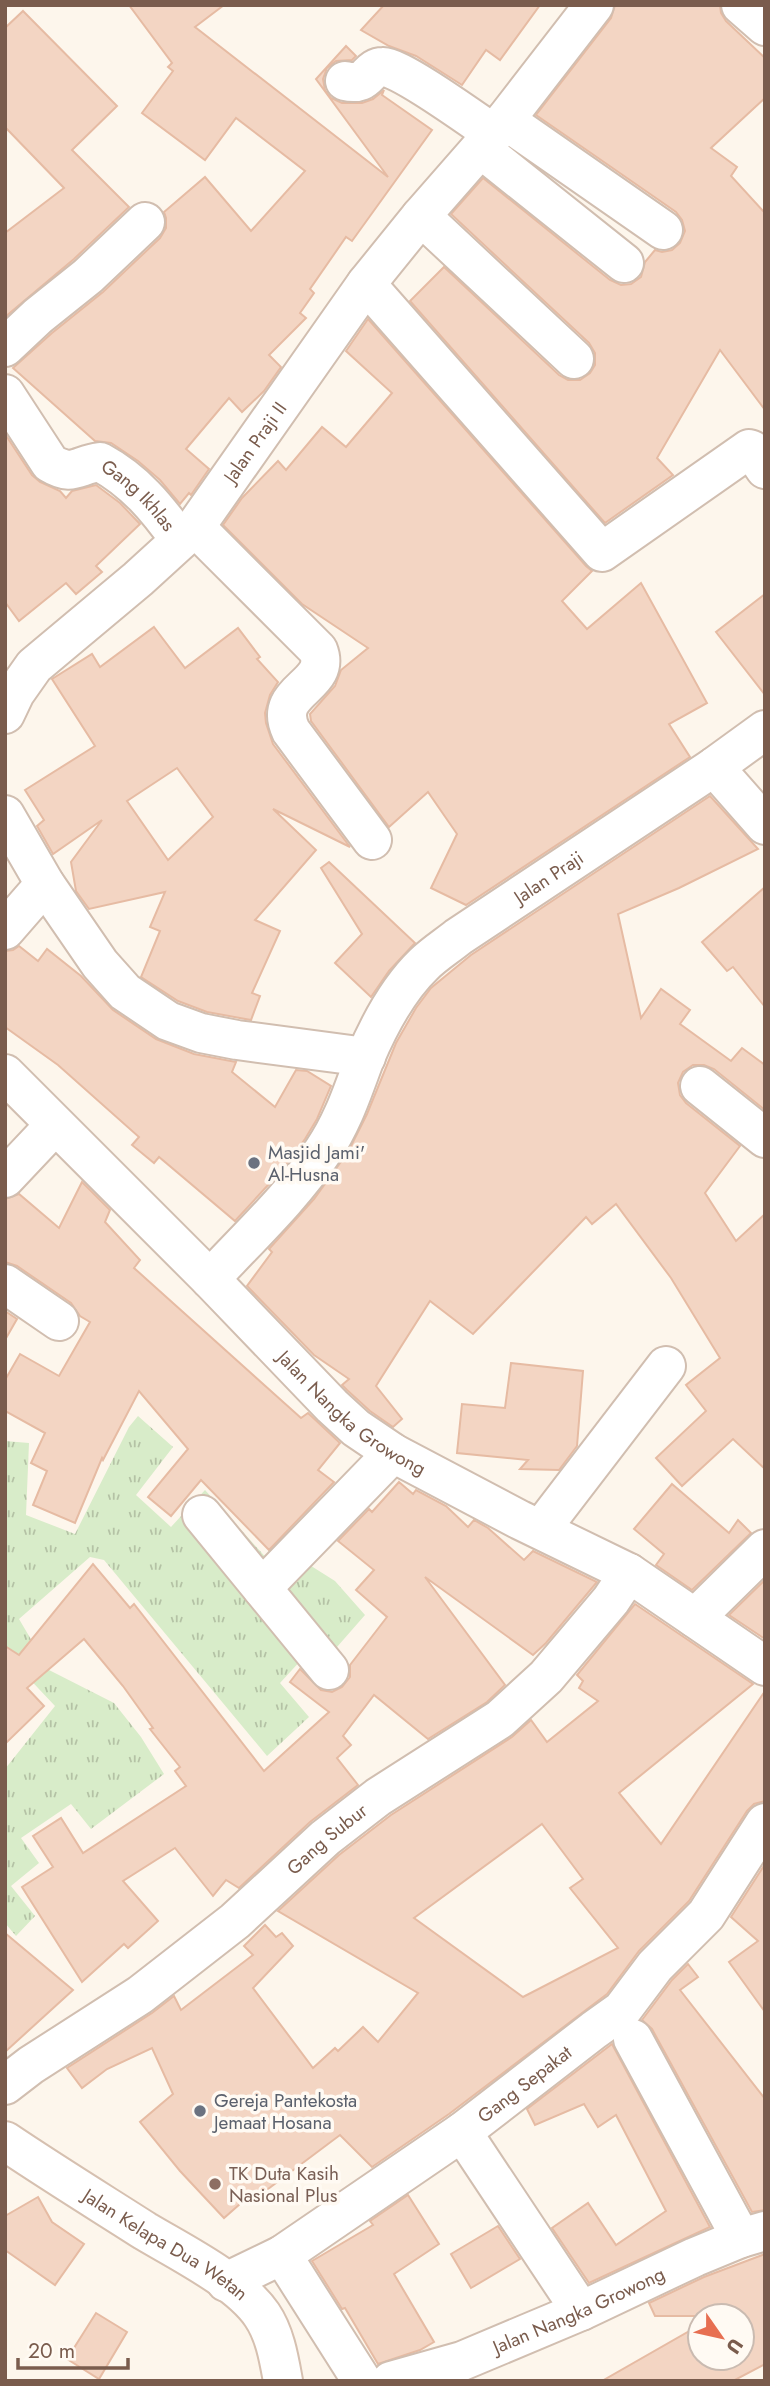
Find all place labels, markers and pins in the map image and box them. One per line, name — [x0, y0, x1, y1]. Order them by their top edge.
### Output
place label: Masjid Jami' Al-Husna — [268, 1139, 365, 1188]
marker: Masjid Jami' Al-Husna — [246, 1155, 262, 1171]
place label: Gereja Pantekosta Jemaat Hosana — [211, 2087, 357, 2136]
marker: Gereja Pantekosta Jemaat Hosana — [192, 2103, 208, 2119]
place label: TK Duta Kasih Nasional Plus — [229, 2160, 339, 2209]
marker: TK Duta Kasih Nasional Plus — [207, 2176, 223, 2192]

